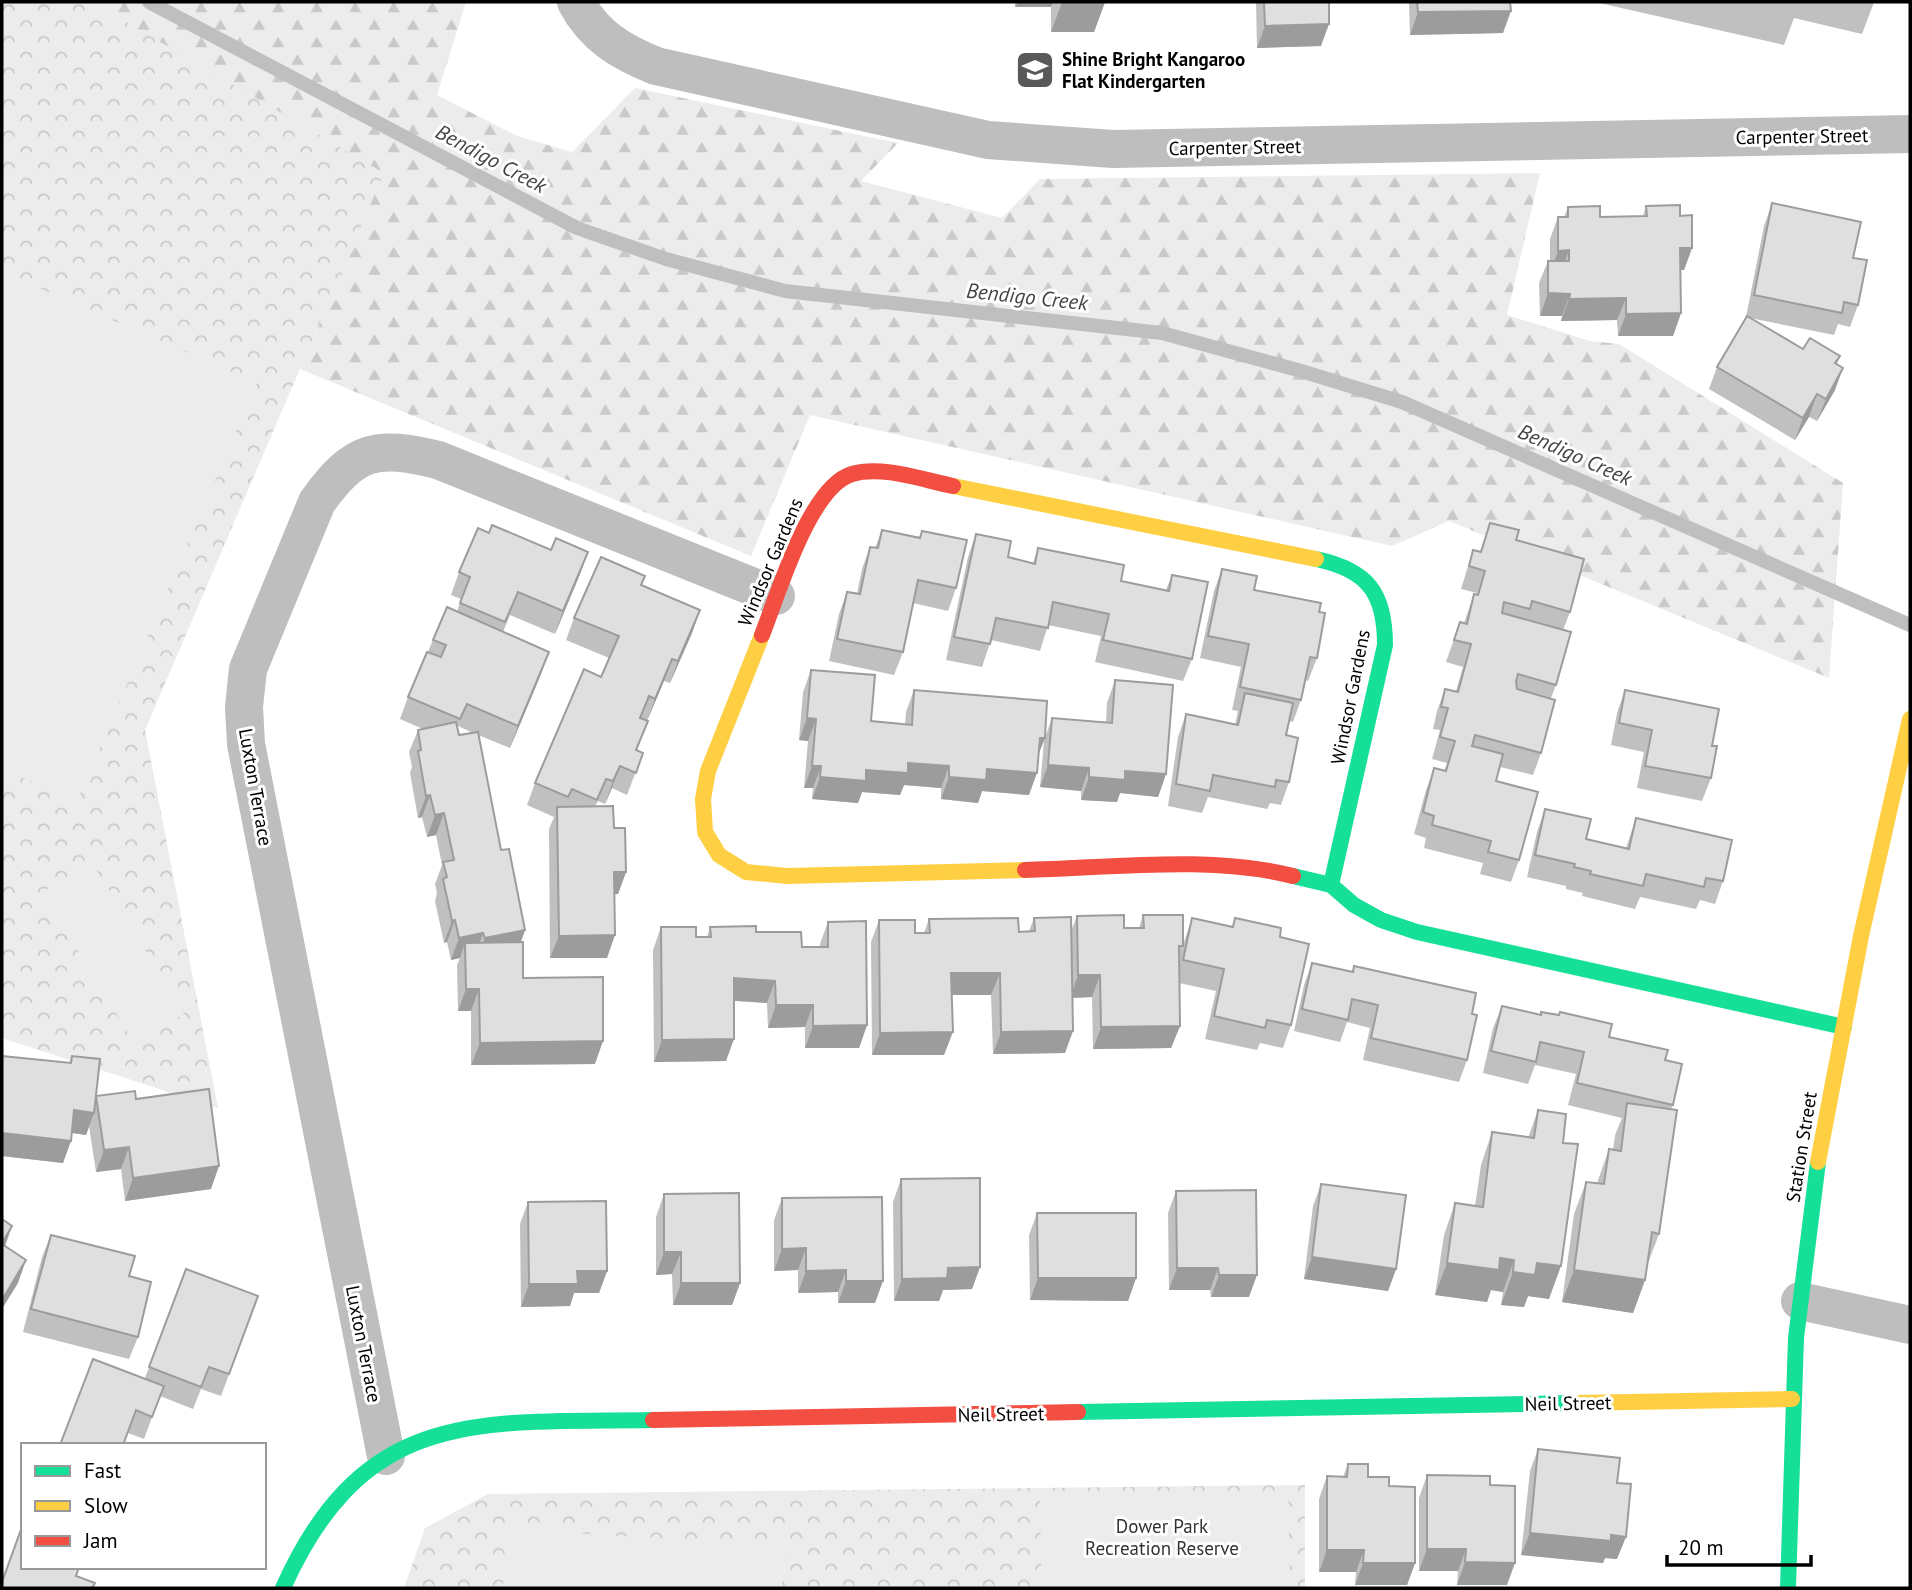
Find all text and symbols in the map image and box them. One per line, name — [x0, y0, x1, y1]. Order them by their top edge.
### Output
place label: Shine Bright Kangaroo Flat Kindergarten — [1062, 47, 1245, 93]
school or university icon: Shine Bright Kangaroo Flat Kindergarten — [1014, 49, 1056, 91]
water label: Bendigo Creek — [431, 118, 553, 200]
street label: Carpenter Street — [1735, 123, 1869, 149]
street label: Carpenter Street — [1168, 134, 1302, 160]
water label: Bendigo Creek — [965, 277, 1091, 316]
water label: Bendigo Creek — [1514, 417, 1638, 492]
street label: Windsor Gardens — [732, 494, 808, 630]
street label: Windsor Gardens — [1325, 627, 1375, 767]
street label: Luxton Terrace — [234, 726, 278, 848]
street label: Station Street — [1780, 1089, 1822, 1204]
street label: Luxton Terrace — [341, 1283, 387, 1405]
street label: Neil Street — [1524, 1390, 1612, 1416]
street label: Neil Street — [957, 1401, 1045, 1427]
legend — [21, 1443, 266, 1569]
text: Fast — [84, 1457, 121, 1484]
text: Slow — [84, 1492, 128, 1519]
park label: Dower Park Recreation Reserve — [1085, 1514, 1239, 1560]
scale bar — [1667, 1524, 1811, 1568]
text: Jam — [83, 1527, 118, 1554]
text: 20 m — [1678, 1534, 1724, 1561]

